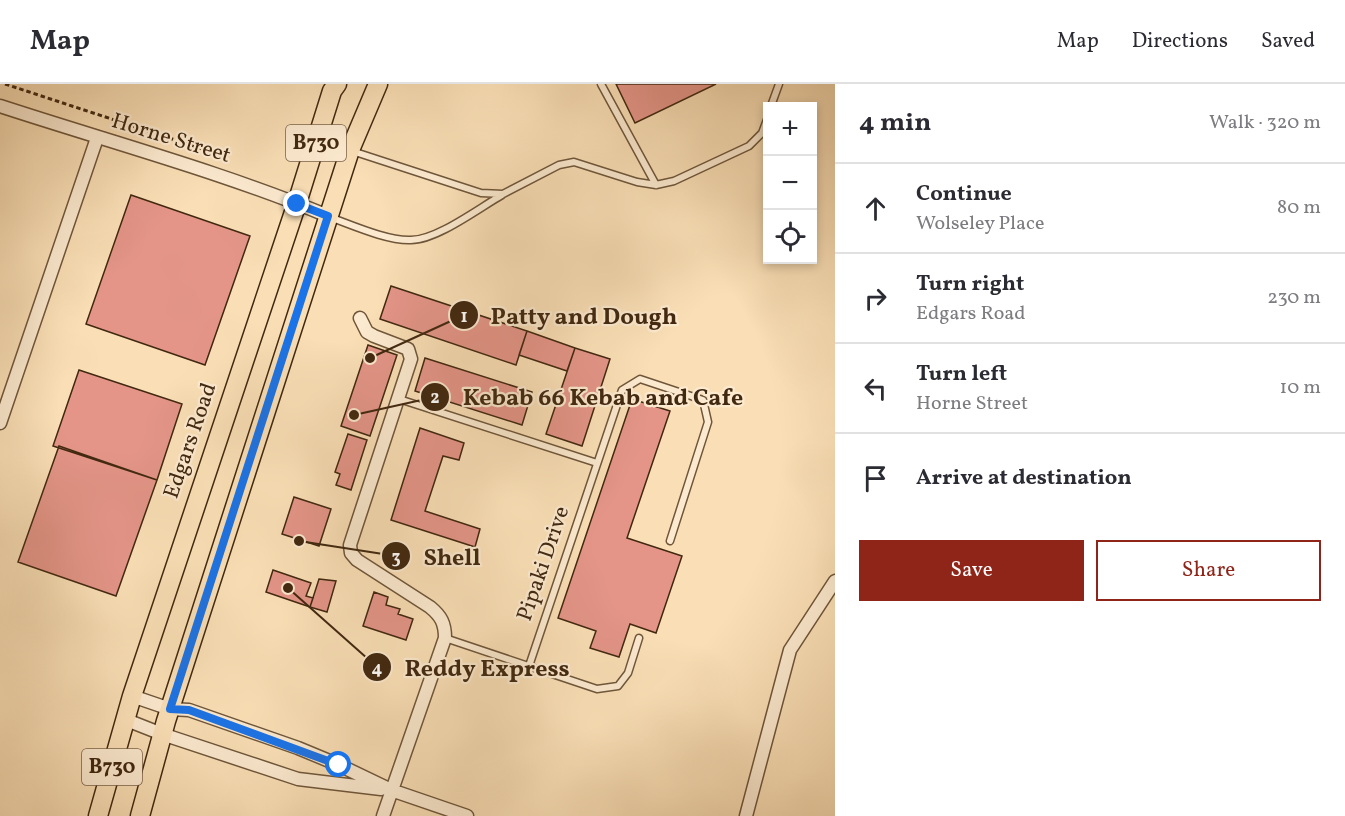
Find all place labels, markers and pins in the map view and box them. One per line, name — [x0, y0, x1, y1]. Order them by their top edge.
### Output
callout: Patty and Dough — [449, 294, 690, 336]
callout: Kebab 66 Kebab and Cafe — [420, 376, 755, 418]
callout: Shell — [381, 535, 493, 577]
callout: Reddy Express — [362, 646, 582, 688]

